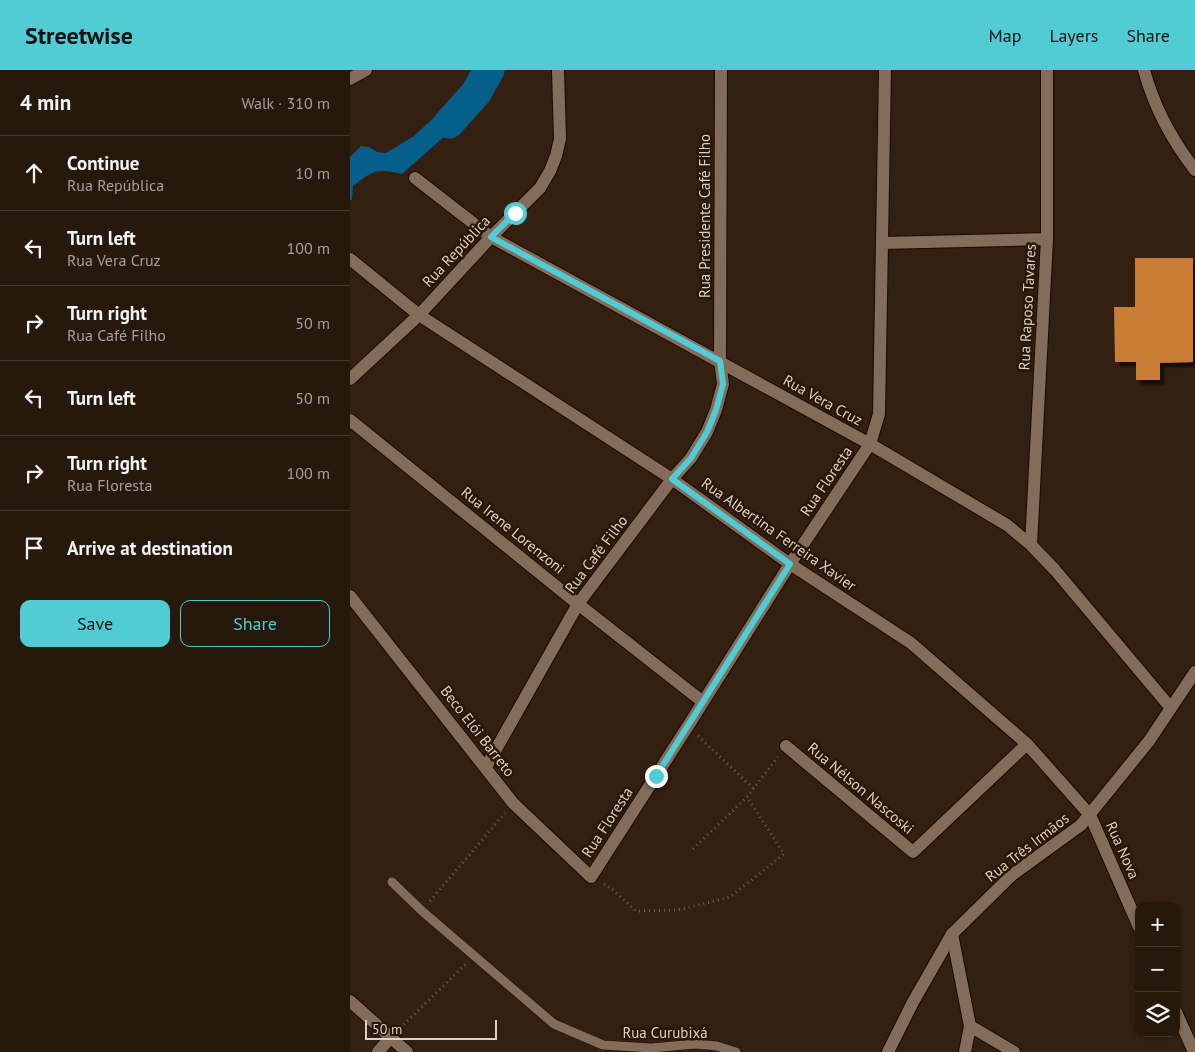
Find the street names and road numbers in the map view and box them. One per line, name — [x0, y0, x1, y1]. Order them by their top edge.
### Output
street label: Rua Presidente Café Filho — [695, 134, 714, 298]
street label: Rua República — [418, 211, 494, 291]
street label: Rua Raposo Tavares — [1014, 243, 1040, 371]
street label: Rua Vera Cruz — [780, 370, 866, 430]
street label: Rua Floresta — [796, 443, 856, 519]
street label: Rua Albertina Ferreira Xavier — [698, 473, 860, 595]
street label: Rua Irene Lorenzoni — [457, 482, 569, 578]
street label: Rua Café Filho — [561, 511, 631, 597]
street label: Beco Elói Barreto — [437, 682, 519, 780]
street label: Rua Nélson Nascoski — [804, 738, 918, 838]
street label: Rua Floresta — [577, 783, 637, 861]
street label: Rua Três Irmãos — [981, 808, 1073, 886]
street label: Rua Nova — [1102, 818, 1144, 882]
street label: Rua Curubixá — [622, 1023, 708, 1042]

